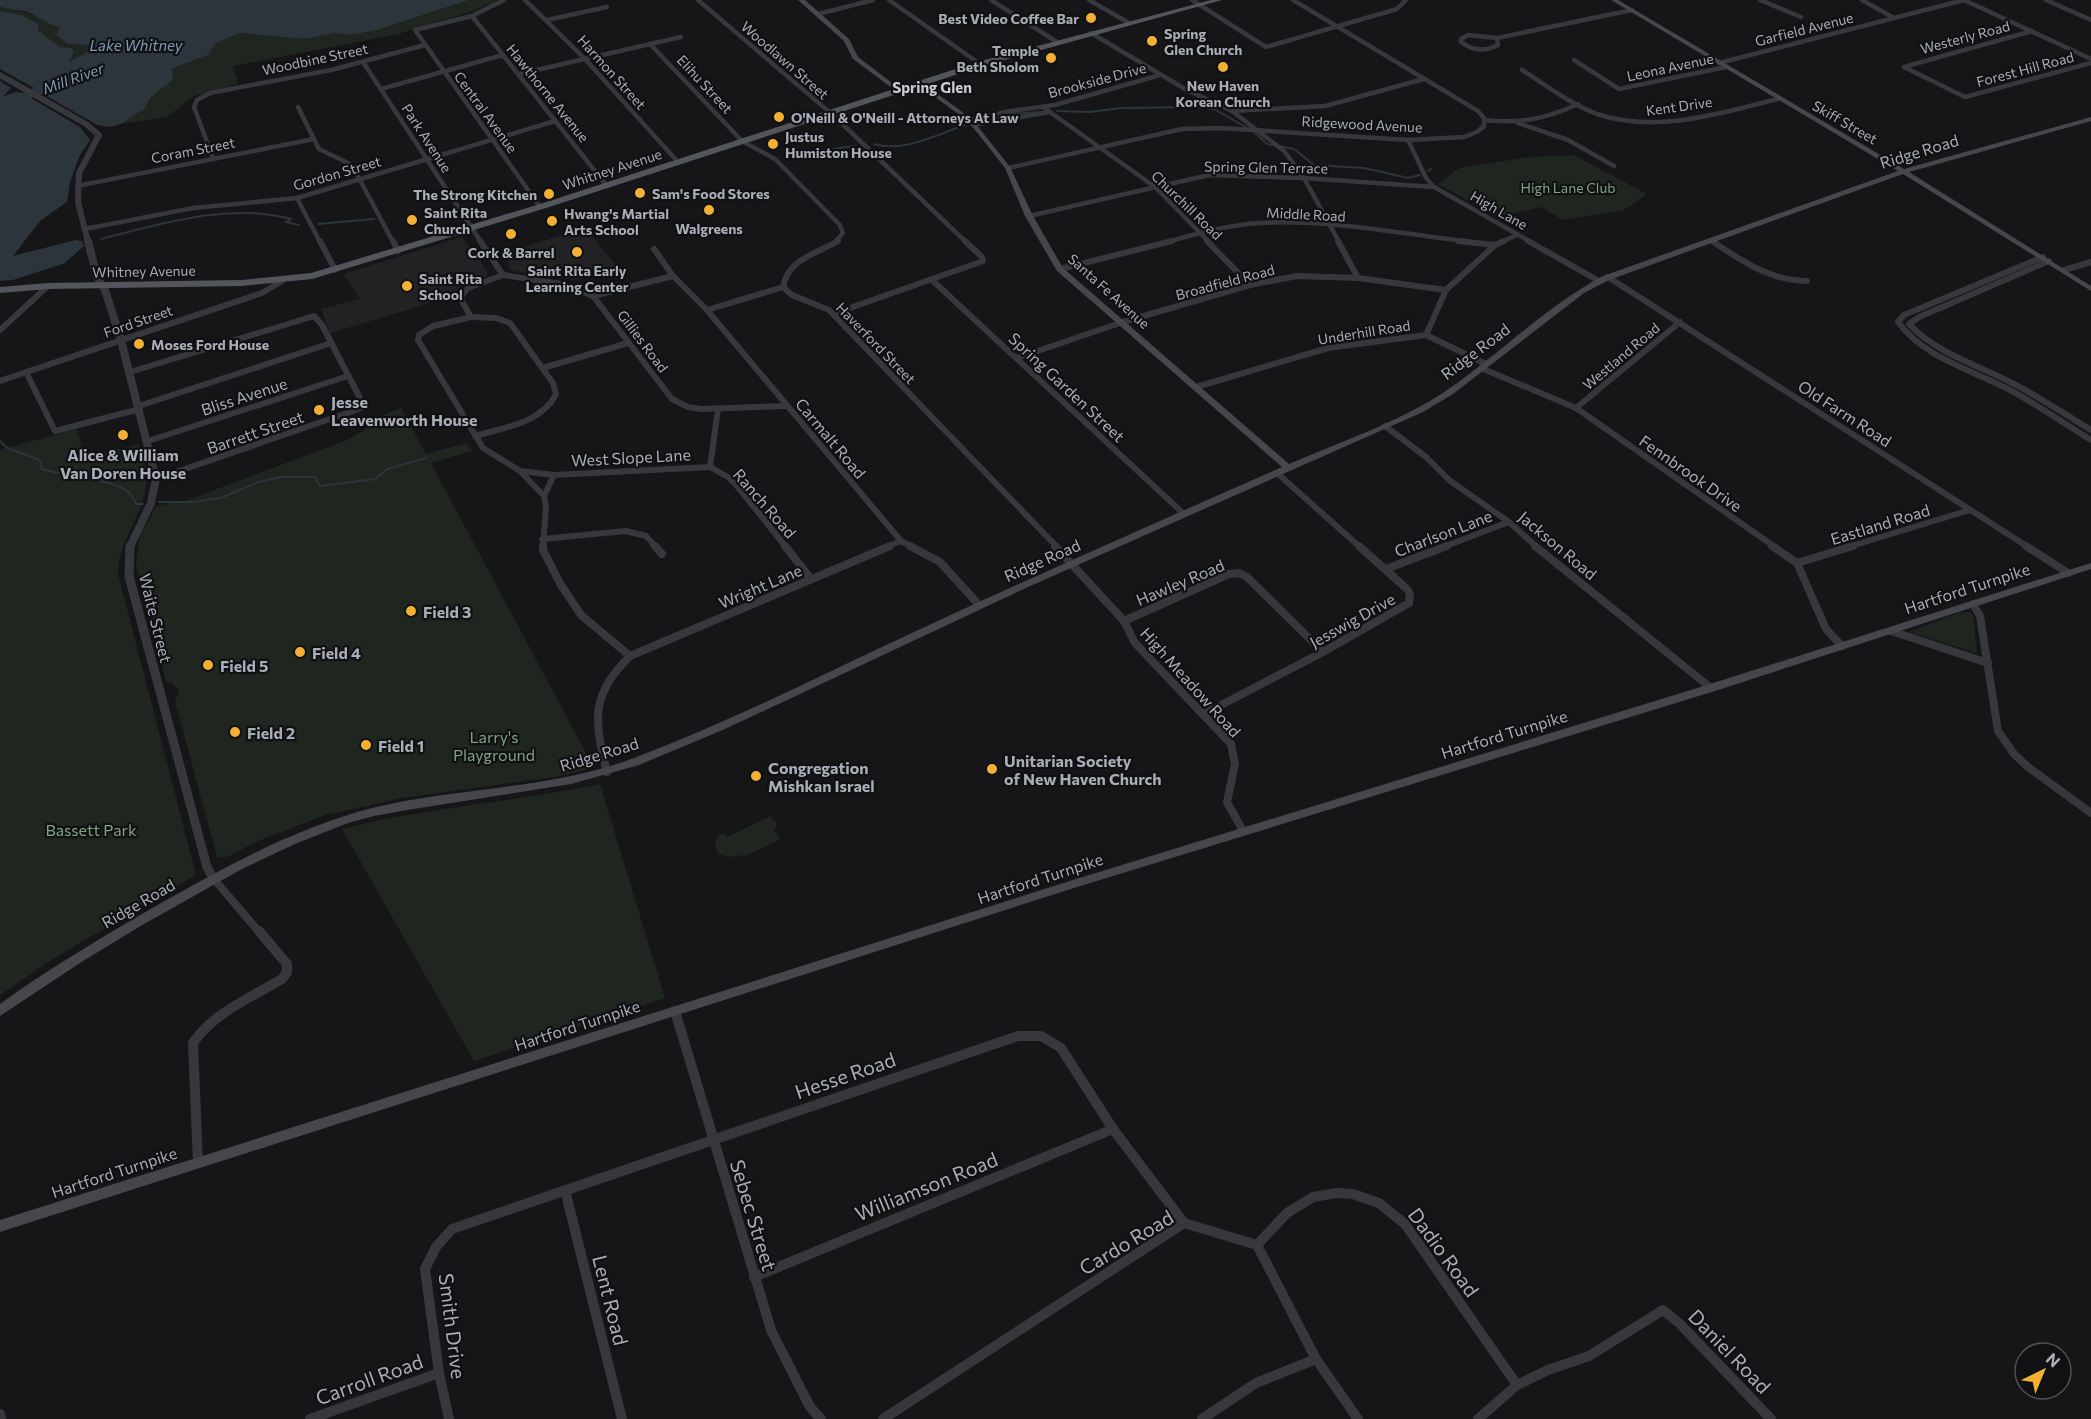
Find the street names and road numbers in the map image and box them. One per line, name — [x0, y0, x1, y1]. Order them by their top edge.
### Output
street label: Garfield Avenue — [1753, 9, 1855, 49]
street label: Woodlawn Street — [738, 17, 832, 103]
street label: Westerly Road — [1918, 17, 2012, 57]
street label: Harmon Street — [574, 31, 650, 113]
street label: Woodbine Street — [261, 39, 370, 79]
street label: Hawthorne Avenue — [503, 40, 593, 146]
street label: Forest Hill Road — [1974, 48, 2076, 90]
street label: Leona Avenue — [1625, 49, 1715, 85]
street label: Elihu Street — [674, 51, 736, 117]
street label: Brookside Drive — [1046, 59, 1148, 101]
street label: Central Avenue — [451, 68, 521, 156]
street label: Kent Drive — [1645, 93, 1713, 119]
street label: Skiff Street — [1809, 97, 1881, 148]
street label: Park Avenue — [398, 100, 456, 176]
street label: Ridgewood Avenue — [1301, 112, 1423, 136]
street label: Ridge Road — [1877, 130, 1961, 172]
street label: Coram Street — [150, 133, 237, 166]
street label: Whitney Avenue — [560, 145, 664, 193]
street label: Gordon Street — [291, 152, 383, 194]
street label: Spring Glen Terrace — [1204, 157, 1328, 177]
street label: Churchill Road — [1148, 167, 1226, 243]
street label: High Lane — [1467, 187, 1531, 233]
street label: Middle Road — [1266, 203, 1346, 225]
street label: Santa Fe Avenue — [1065, 250, 1153, 332]
street label: Broadfield Road — [1174, 261, 1276, 303]
street label: Whitney Avenue — [92, 262, 196, 280]
street label: Haverford Street — [833, 299, 919, 388]
street label: Ford Street — [101, 301, 175, 341]
street label: Gillies Road — [614, 306, 672, 376]
street label: Underhill Road — [1317, 316, 1411, 348]
street label: Ridge Road — [1437, 319, 1513, 383]
street label: Westland Road — [1579, 319, 1663, 393]
street label: Spring Garden Street — [1005, 328, 1129, 446]
street label: Bliss Avenue — [199, 373, 289, 419]
street label: Old Farm Road — [1795, 376, 1895, 450]
street label: Carmalt Road — [792, 394, 870, 482]
street label: Barrett Street — [204, 406, 306, 457]
street label: Fennbrook Drive — [1636, 431, 1746, 515]
street label: West Slope Lane — [571, 444, 691, 470]
street label: Ranch Road — [730, 464, 800, 542]
street label: Eastland Road — [1828, 500, 1932, 548]
street label: Charlson Lane — [1391, 506, 1495, 560]
street label: Jackson Road — [1515, 507, 1601, 583]
street label: Ridge Road — [1001, 535, 1083, 585]
street label: Hawley Road — [1133, 555, 1227, 609]
street label: Hartford Turnpike — [1902, 559, 2032, 617]
street label: Wright Lane — [715, 560, 805, 612]
street label: Waite Street — [136, 571, 176, 665]
street label: Jesswig Drive — [1306, 589, 1398, 651]
street label: High Meadow Road — [1137, 623, 1245, 741]
street label: Hartford Turnpike — [1439, 706, 1569, 762]
street label: Ridge Road — [557, 733, 641, 775]
street label: Hartford Turnpike — [975, 849, 1105, 907]
street label: Ridge Road — [98, 874, 178, 932]
street label: Hartford Turnpike — [512, 996, 642, 1054]
street label: Hesse Road — [792, 1047, 898, 1103]
street label: Hartford Turnpike — [49, 1143, 179, 1201]
street label: Williamson Road — [851, 1146, 1001, 1226]
street label: Sebec Street — [726, 1157, 782, 1273]
street label: Dadio Road — [1404, 1203, 1484, 1301]
street label: Cardo Road — [1074, 1204, 1178, 1280]
street label: Lent Road — [588, 1252, 634, 1348]
street label: Smith Drive — [435, 1272, 471, 1380]
street label: Daniel Road — [1684, 1304, 1776, 1398]
street label: Carroll Road — [312, 1348, 426, 1410]

